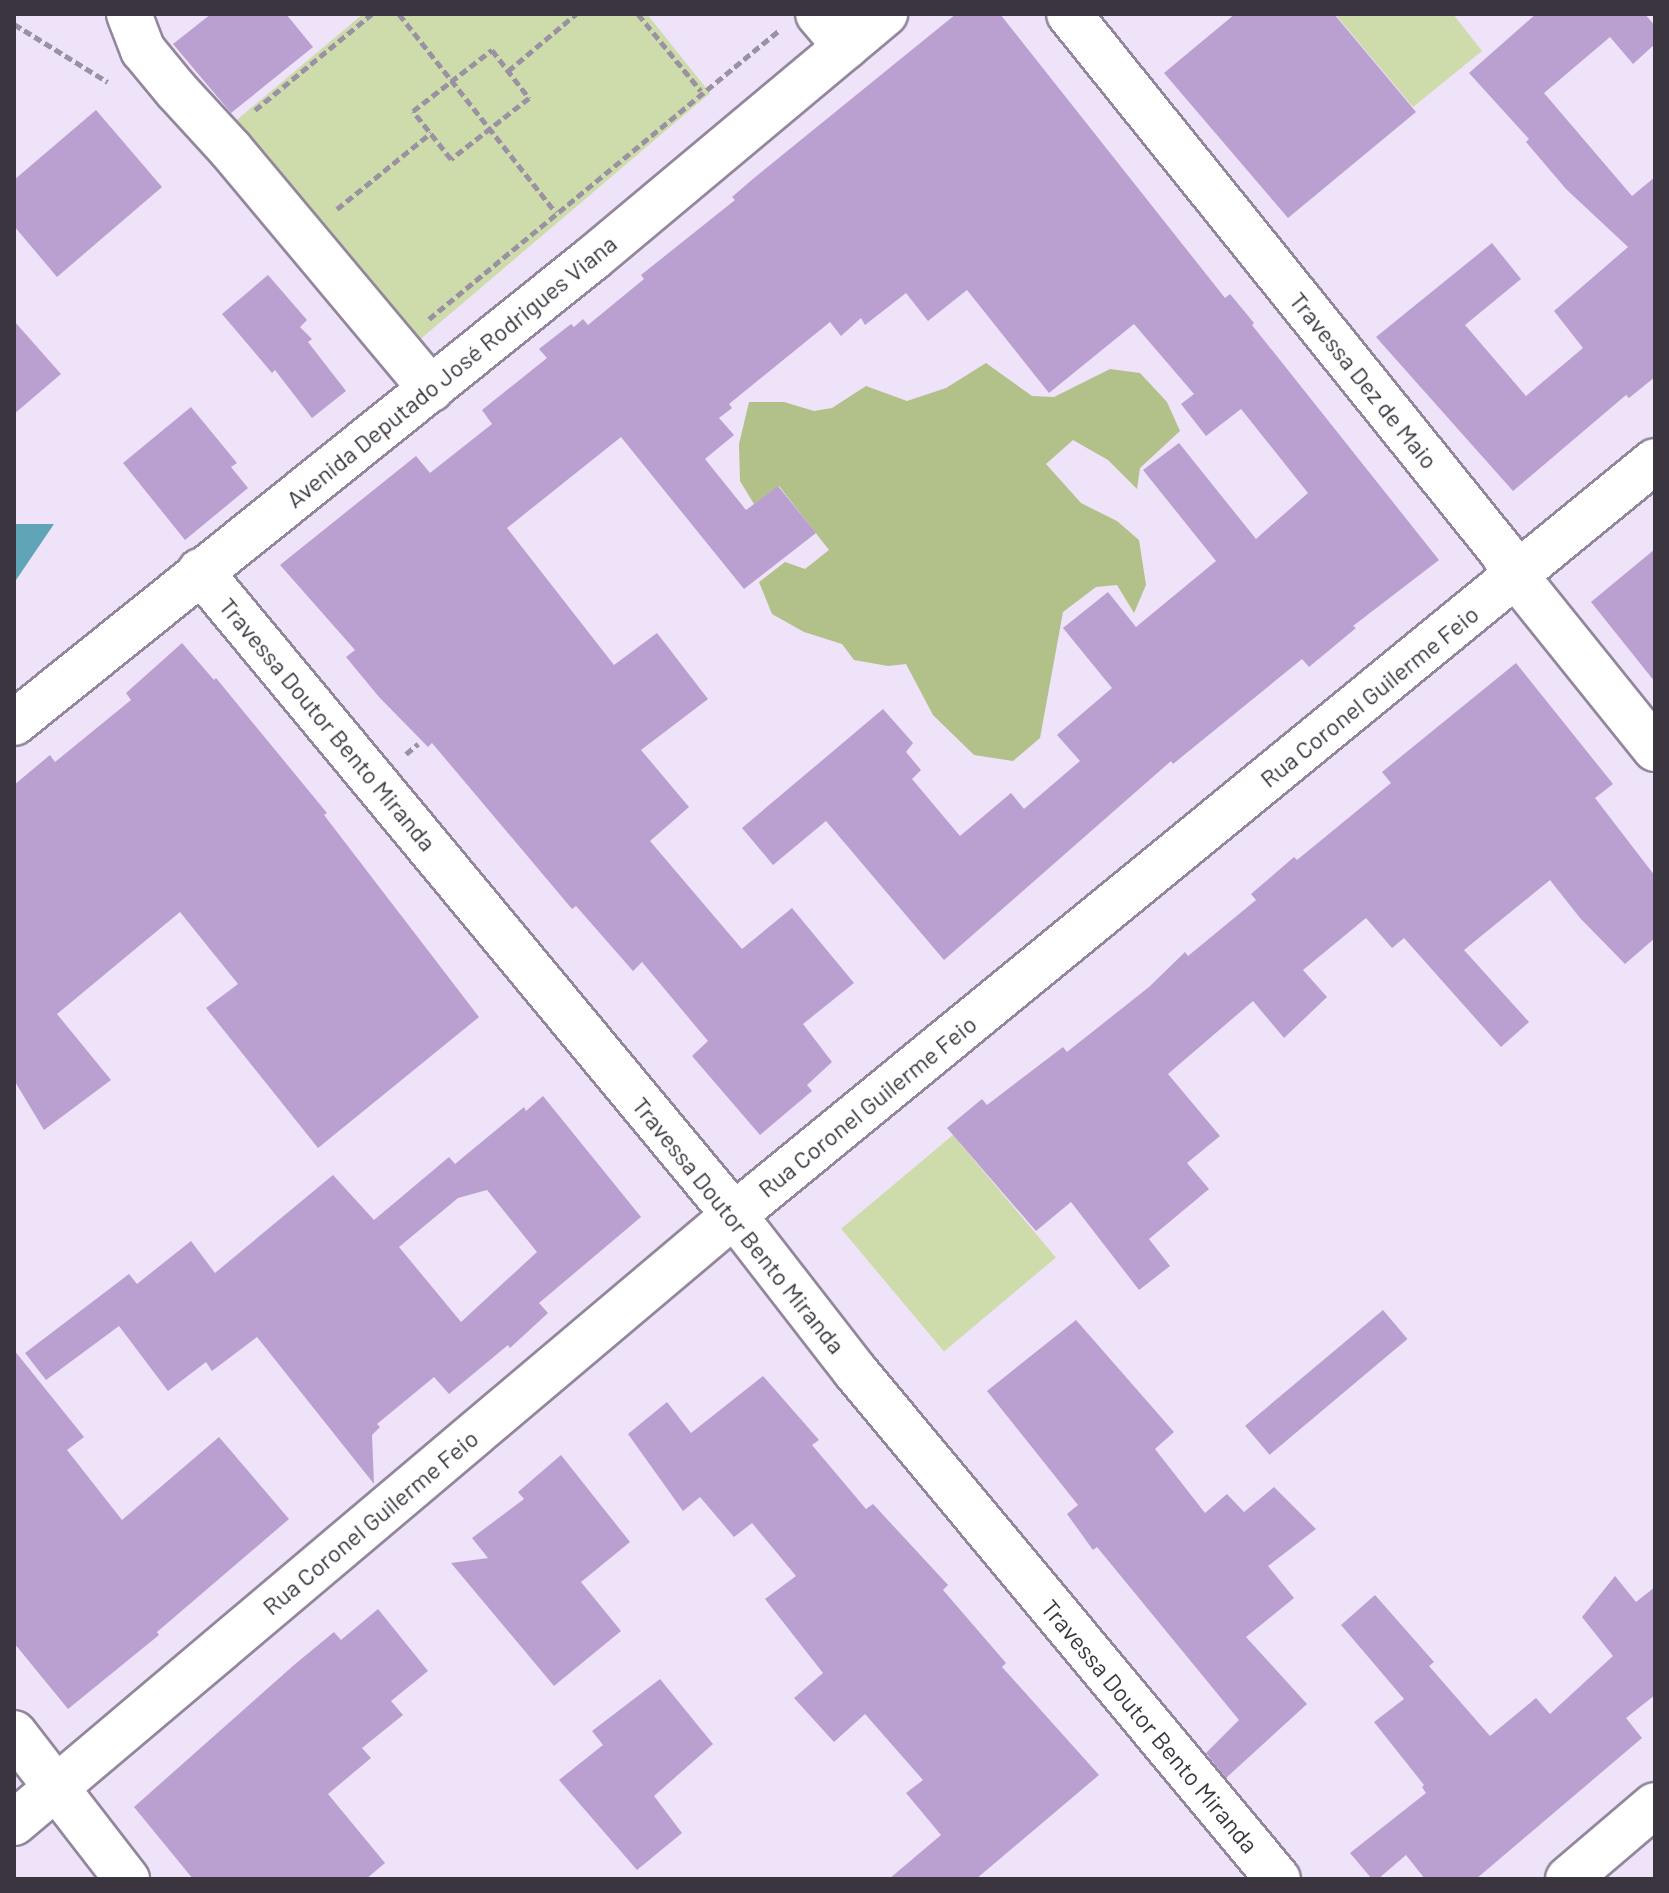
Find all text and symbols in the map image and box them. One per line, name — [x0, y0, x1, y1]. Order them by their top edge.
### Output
street label: Avenida Deputado José Rodrigues Viana — [280, 229, 622, 513]
street label: Travessa Dez de Maio — [1284, 286, 1444, 474]
street label: Travessa Doutor Bento Miranda — [214, 592, 442, 856]
street label: Rua Coronel Guilerme Feio — [1254, 599, 1484, 793]
street label: Rua Coronel Guilerme Feio — [752, 1009, 982, 1203]
street label: Travessa Doutor Bento Miranda — [627, 1091, 851, 1359]
street label: Rua Coronel Guilerme Feio — [256, 1423, 484, 1621]
street label: Travessa Doutor Bento Miranda — [1036, 1594, 1264, 1858]

